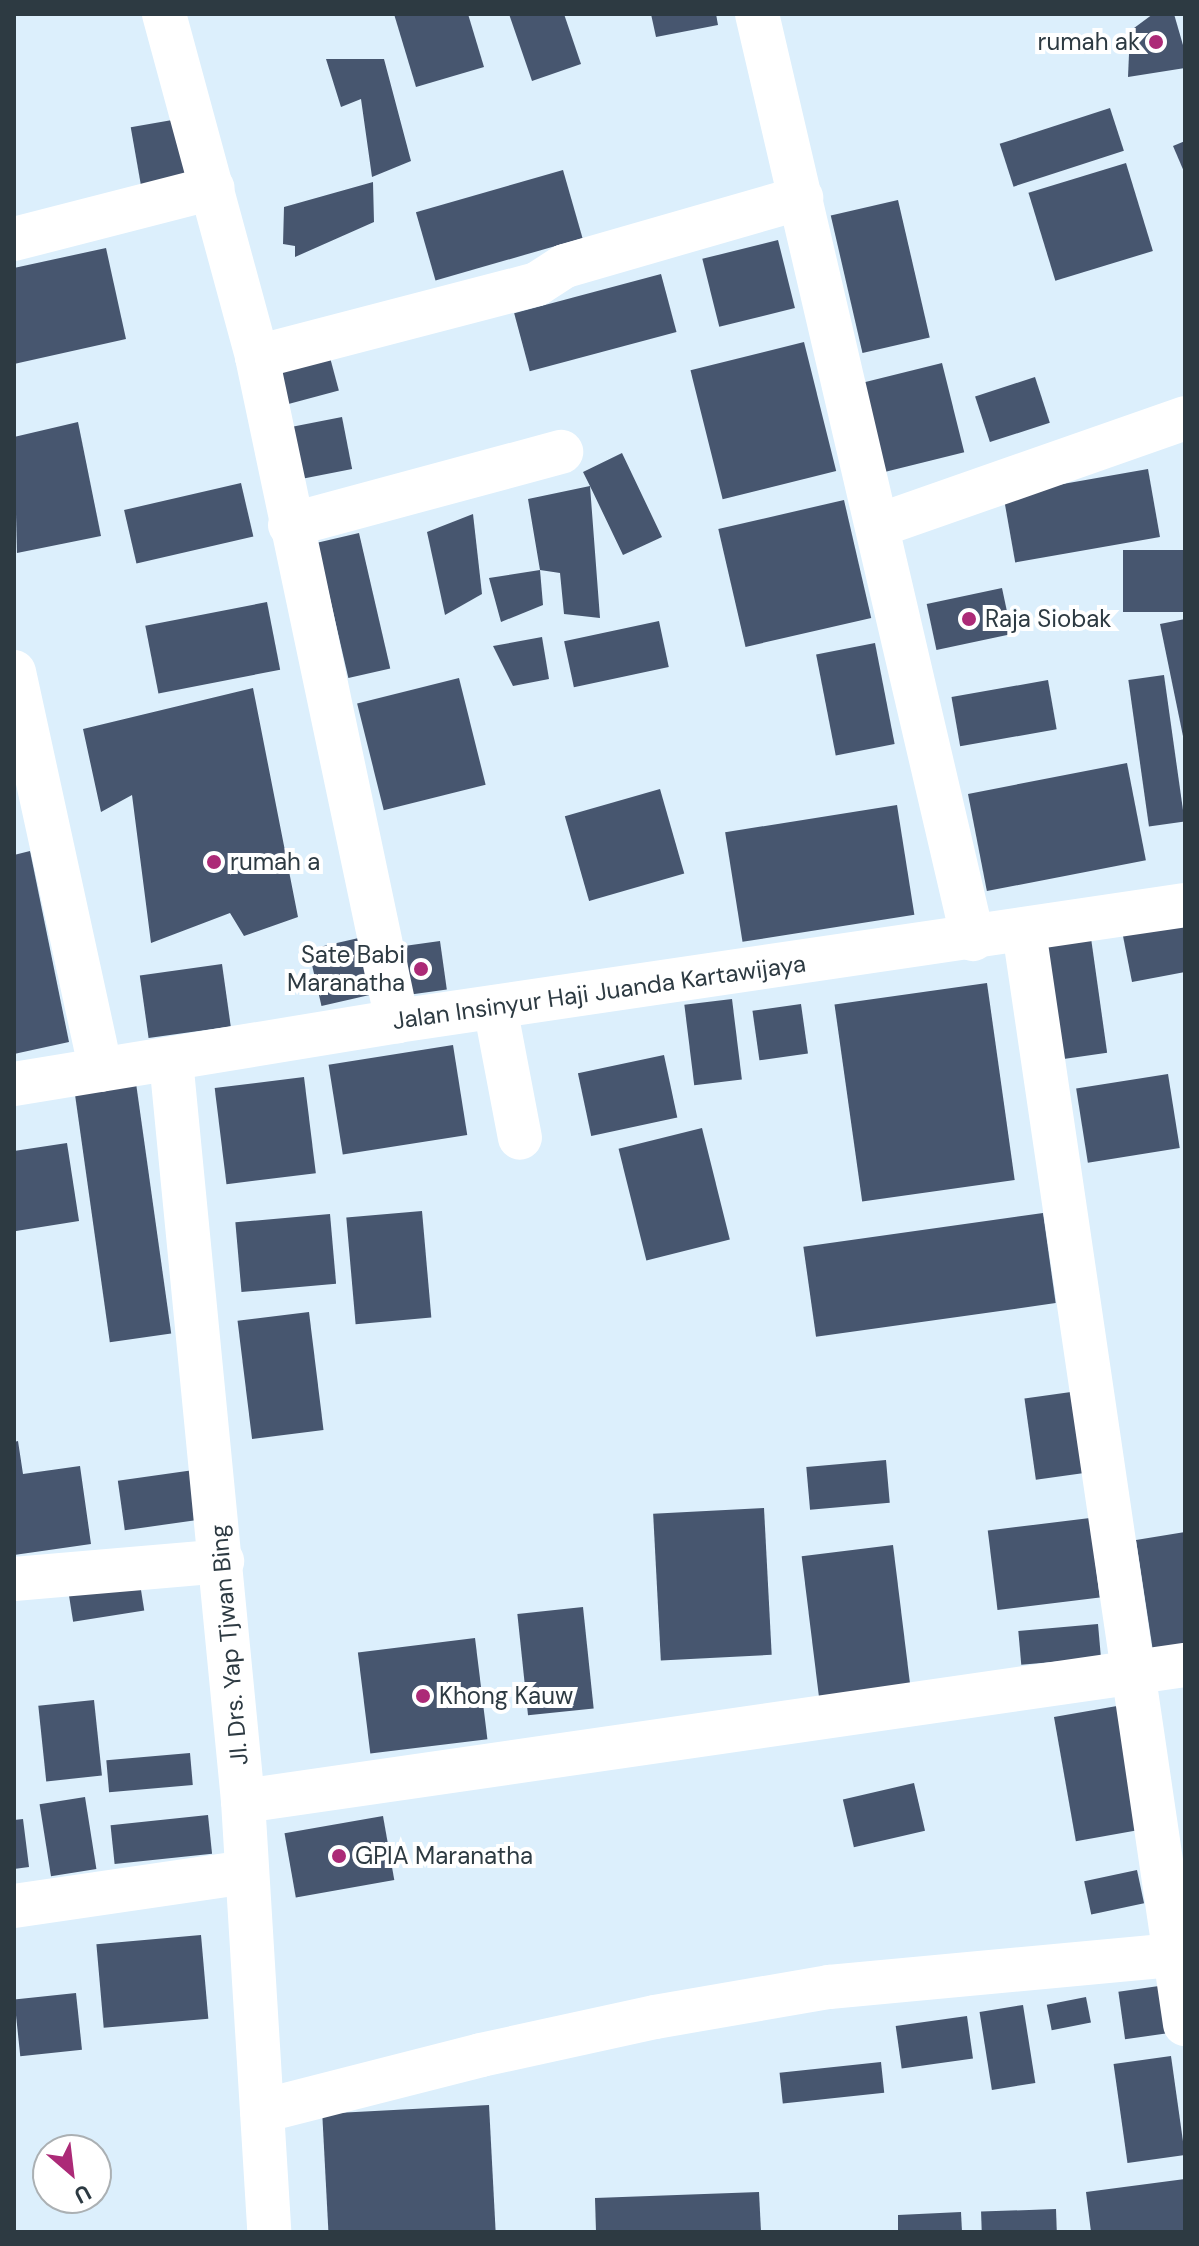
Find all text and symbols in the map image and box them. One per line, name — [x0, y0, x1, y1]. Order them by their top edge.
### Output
place label: rumah ak — [1038, 28, 1140, 56]
marker: rumah ak — [1147, 33, 1165, 51]
place label: Raja Siobak — [985, 605, 1111, 633]
marker: Raja Siobak — [960, 610, 978, 628]
place label: rumah a — [230, 848, 320, 876]
marker: rumah a — [205, 853, 223, 871]
place label: Sate Babi Maranatha — [287, 941, 405, 997]
street label: Jalan Insinyur Haji Juanda Kartawijaya — [391, 949, 807, 1035]
marker: Sate Babi Maranatha — [412, 960, 430, 978]
street label: Jl. Drs. Yap Tjwan Bing — [204, 1523, 254, 1767]
place label: Khong Kauw — [439, 1682, 573, 1710]
marker: Khong Kauw — [414, 1687, 432, 1705]
place label: GPIA Maranatha — [355, 1842, 533, 1870]
marker: GPIA Maranatha — [330, 1847, 348, 1865]
north arrow — [32, 2134, 112, 2214]
text: U — [69, 2178, 96, 2210]

